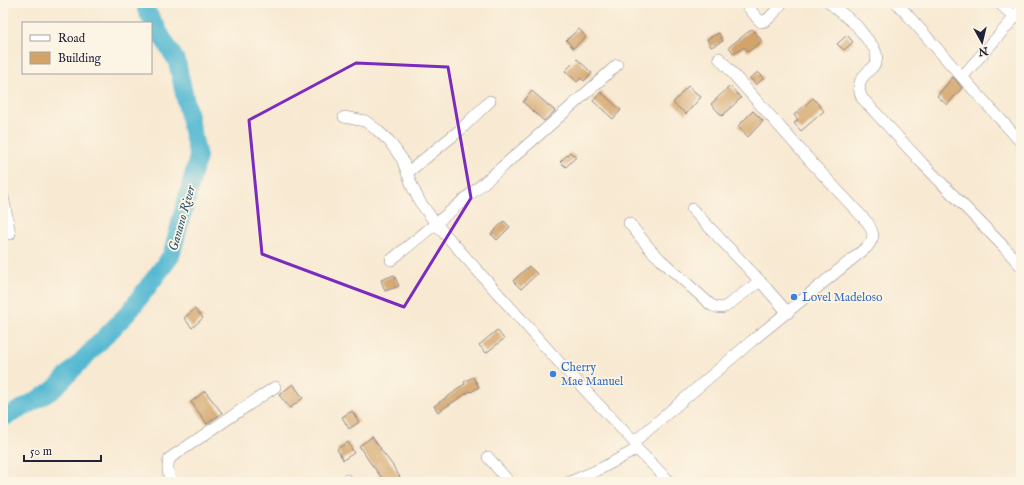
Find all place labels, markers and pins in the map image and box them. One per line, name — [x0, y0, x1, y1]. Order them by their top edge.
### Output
place label: Lovel Madeloso — [802, 290, 883, 305]
marker: Lovel Madeloso — [789, 292, 799, 302]
place label: Cherry Mae Manuel — [561, 360, 624, 389]
marker: Cherry Mae Manuel — [548, 369, 558, 379]

